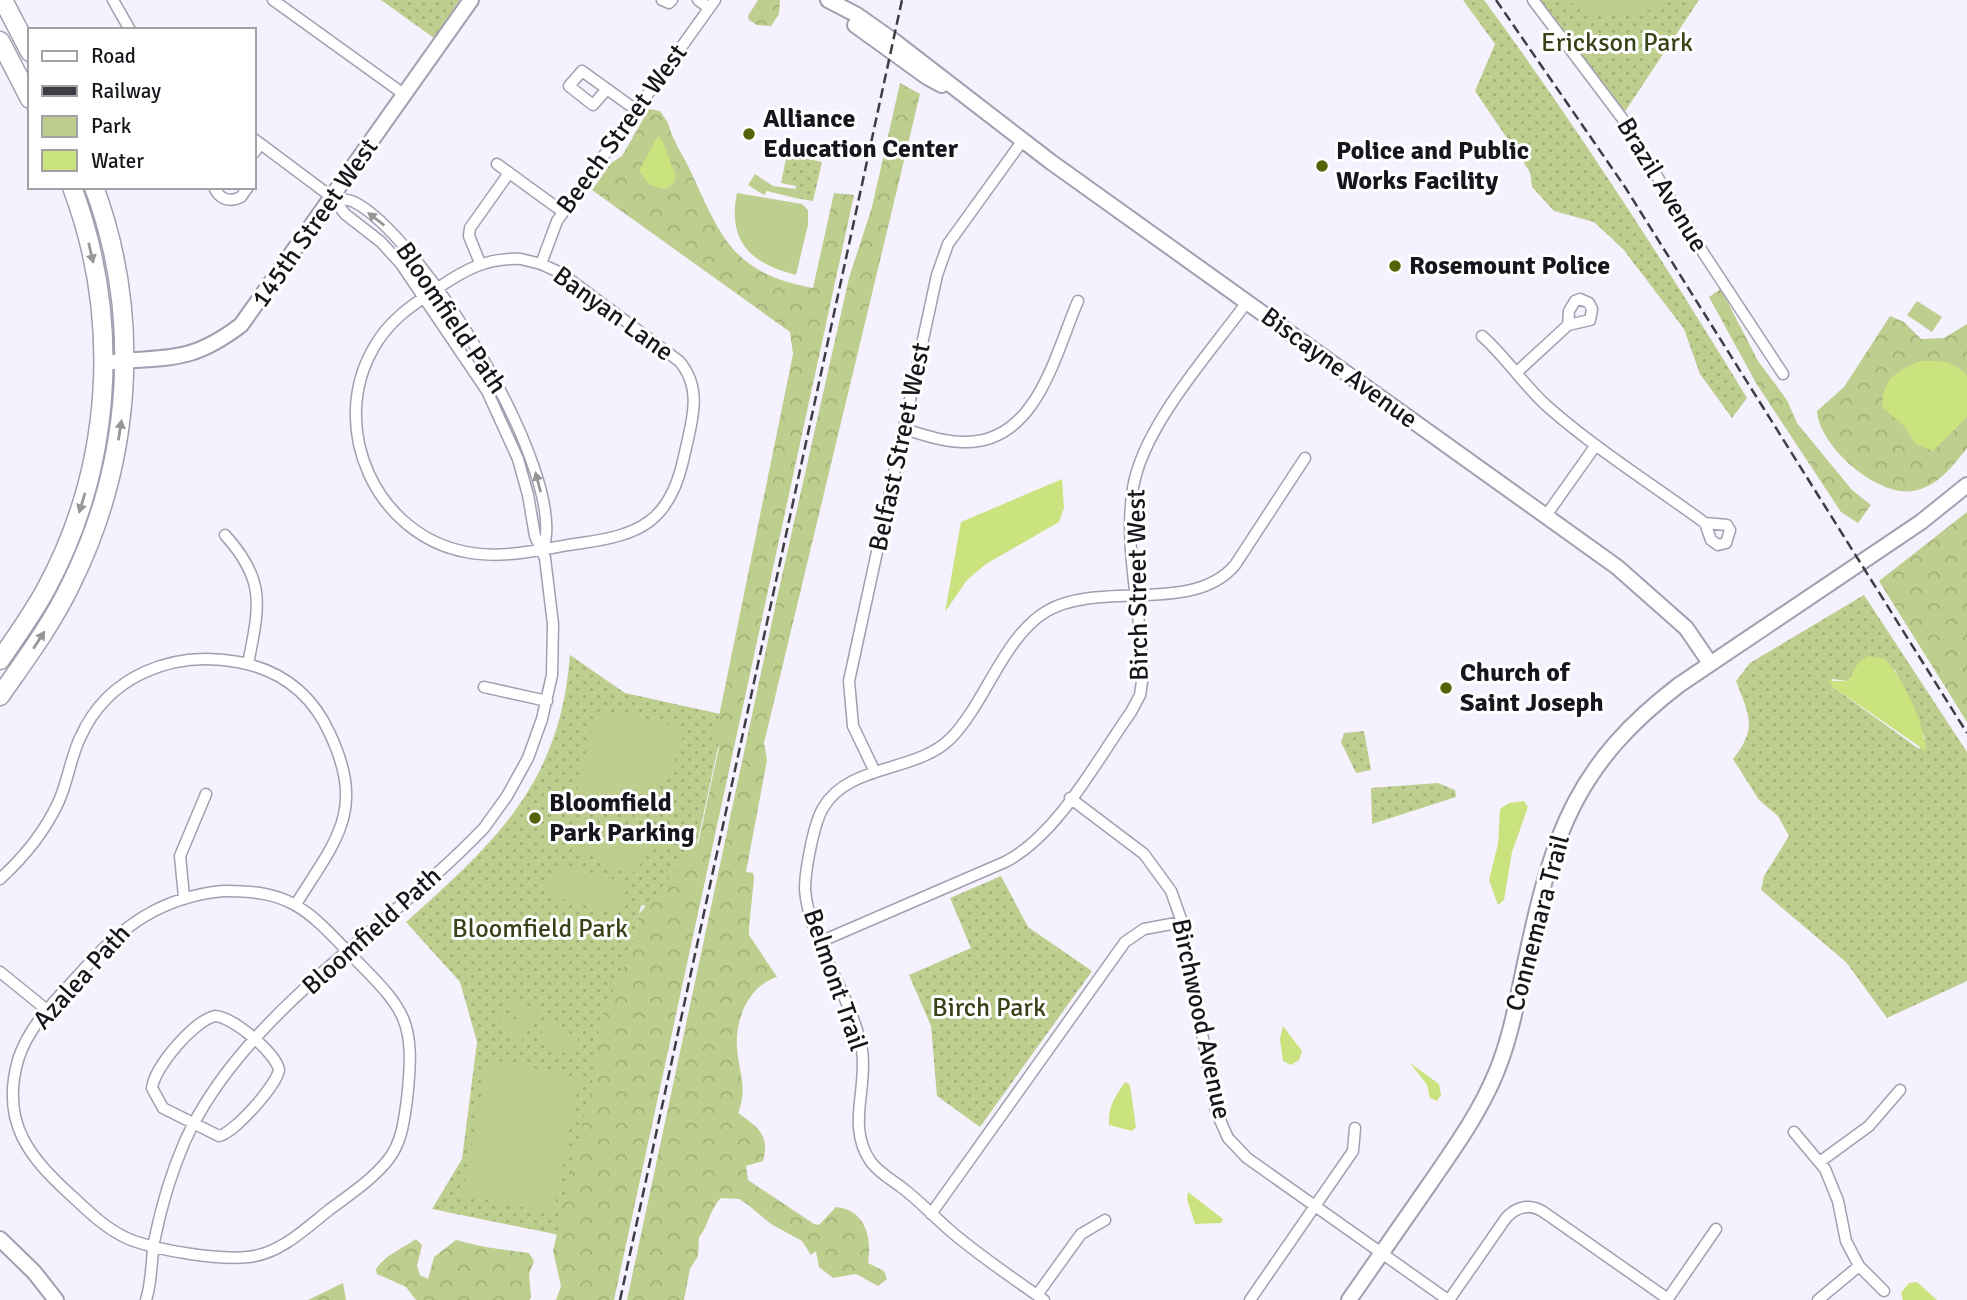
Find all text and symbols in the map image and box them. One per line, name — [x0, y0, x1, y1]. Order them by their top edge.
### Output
park label: Erickson Park — [1541, 27, 1693, 59]
legend — [28, 28, 256, 189]
street label: Beech Street West — [550, 38, 694, 220]
text: Road — [91, 43, 136, 69]
text: Railway — [91, 78, 161, 104]
place label: Alliance Education Center — [763, 103, 959, 165]
street label: Brazil Avenue — [1609, 112, 1715, 258]
text: Park — [91, 113, 132, 139]
marker: Alliance Education Center — [741, 126, 757, 142]
street label: 145th Street West — [245, 132, 385, 314]
place label: Police and Public Works Facility — [1336, 135, 1529, 197]
text: Water — [91, 148, 144, 174]
marker: Police and Public Works Facility — [1314, 158, 1330, 174]
one-way arrow — [367, 212, 385, 226]
street label: Bloomfield Path — [388, 236, 514, 400]
one-way arrow — [86, 242, 97, 264]
place label: Rosemount Police — [1409, 250, 1610, 282]
marker: Rosemount Police — [1387, 258, 1403, 274]
street label: Banyan Lane — [546, 260, 680, 368]
street label: Biscayne Avenue — [1254, 300, 1424, 436]
street label: Belfast Street West — [862, 340, 938, 554]
one-way arrow — [115, 418, 126, 440]
one-way arrow — [532, 471, 543, 493]
street label: Birch Street West — [1120, 489, 1156, 681]
one-way arrow — [76, 493, 86, 514]
one-way arrow — [32, 630, 45, 650]
place label: Church of Saint Joseph — [1460, 657, 1604, 719]
marker: Church of Saint Joseph — [1438, 680, 1454, 696]
place label: Bloomfield Park Parking — [549, 787, 695, 849]
marker: Bloomfield Park Parking — [527, 810, 543, 826]
street label: Connemara Trail — [1499, 831, 1577, 1015]
street label: Bloomfield Path — [296, 860, 448, 1002]
street label: Belmont Trail — [796, 905, 874, 1055]
park label: Bloomfield Park — [452, 913, 628, 945]
street label: Birchwood Avenue — [1164, 916, 1238, 1122]
street label: Azalea Path — [27, 918, 137, 1036]
park label: Birch Park — [932, 992, 1046, 1024]

